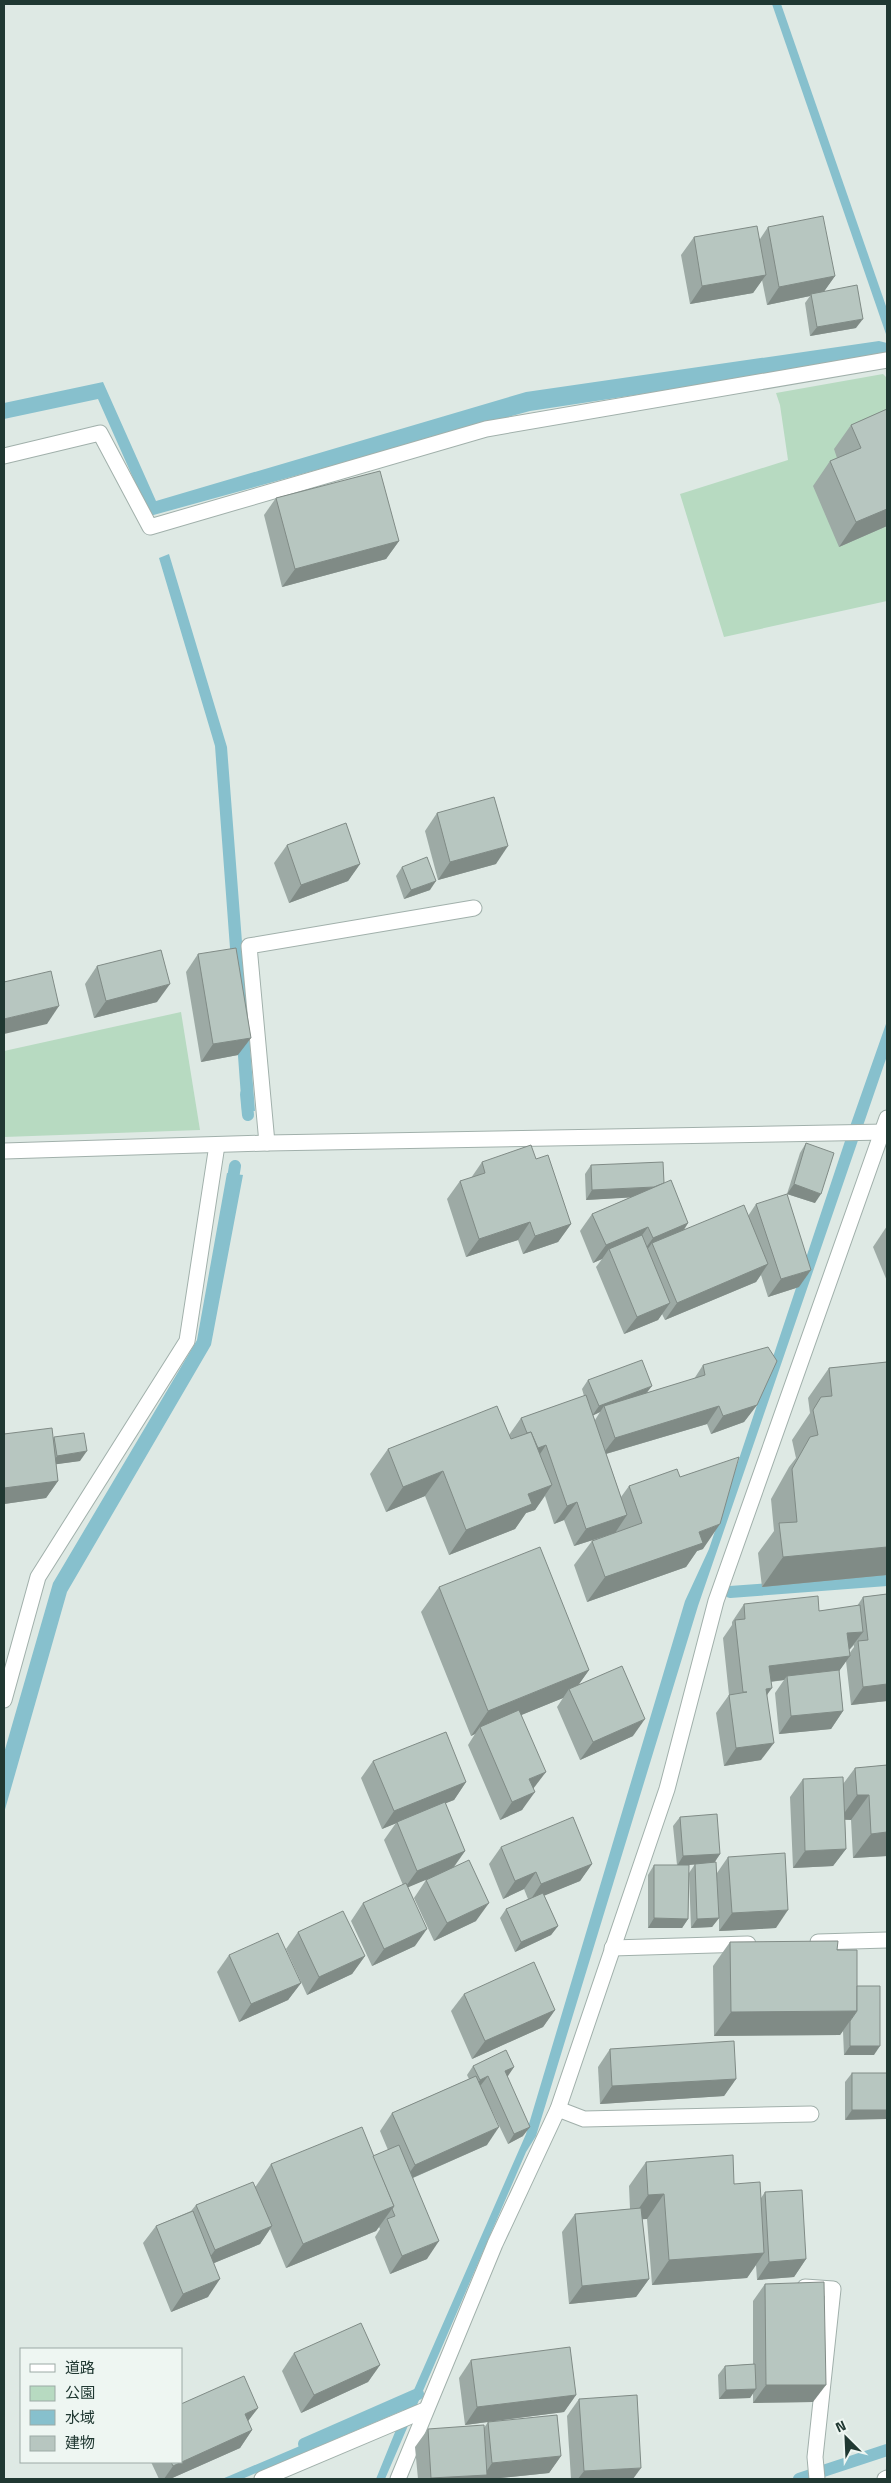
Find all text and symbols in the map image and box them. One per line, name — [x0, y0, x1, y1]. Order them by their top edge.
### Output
legend — [20, 2348, 182, 2463]
text: 道路 — [65, 2356, 95, 2379]
text: 公園 — [65, 2381, 95, 2404]
text: 水域 — [65, 2406, 95, 2429]
north arrow — [821, 2413, 871, 2463]
text: N — [832, 2414, 849, 2437]
text: 建物 — [65, 2431, 95, 2454]

